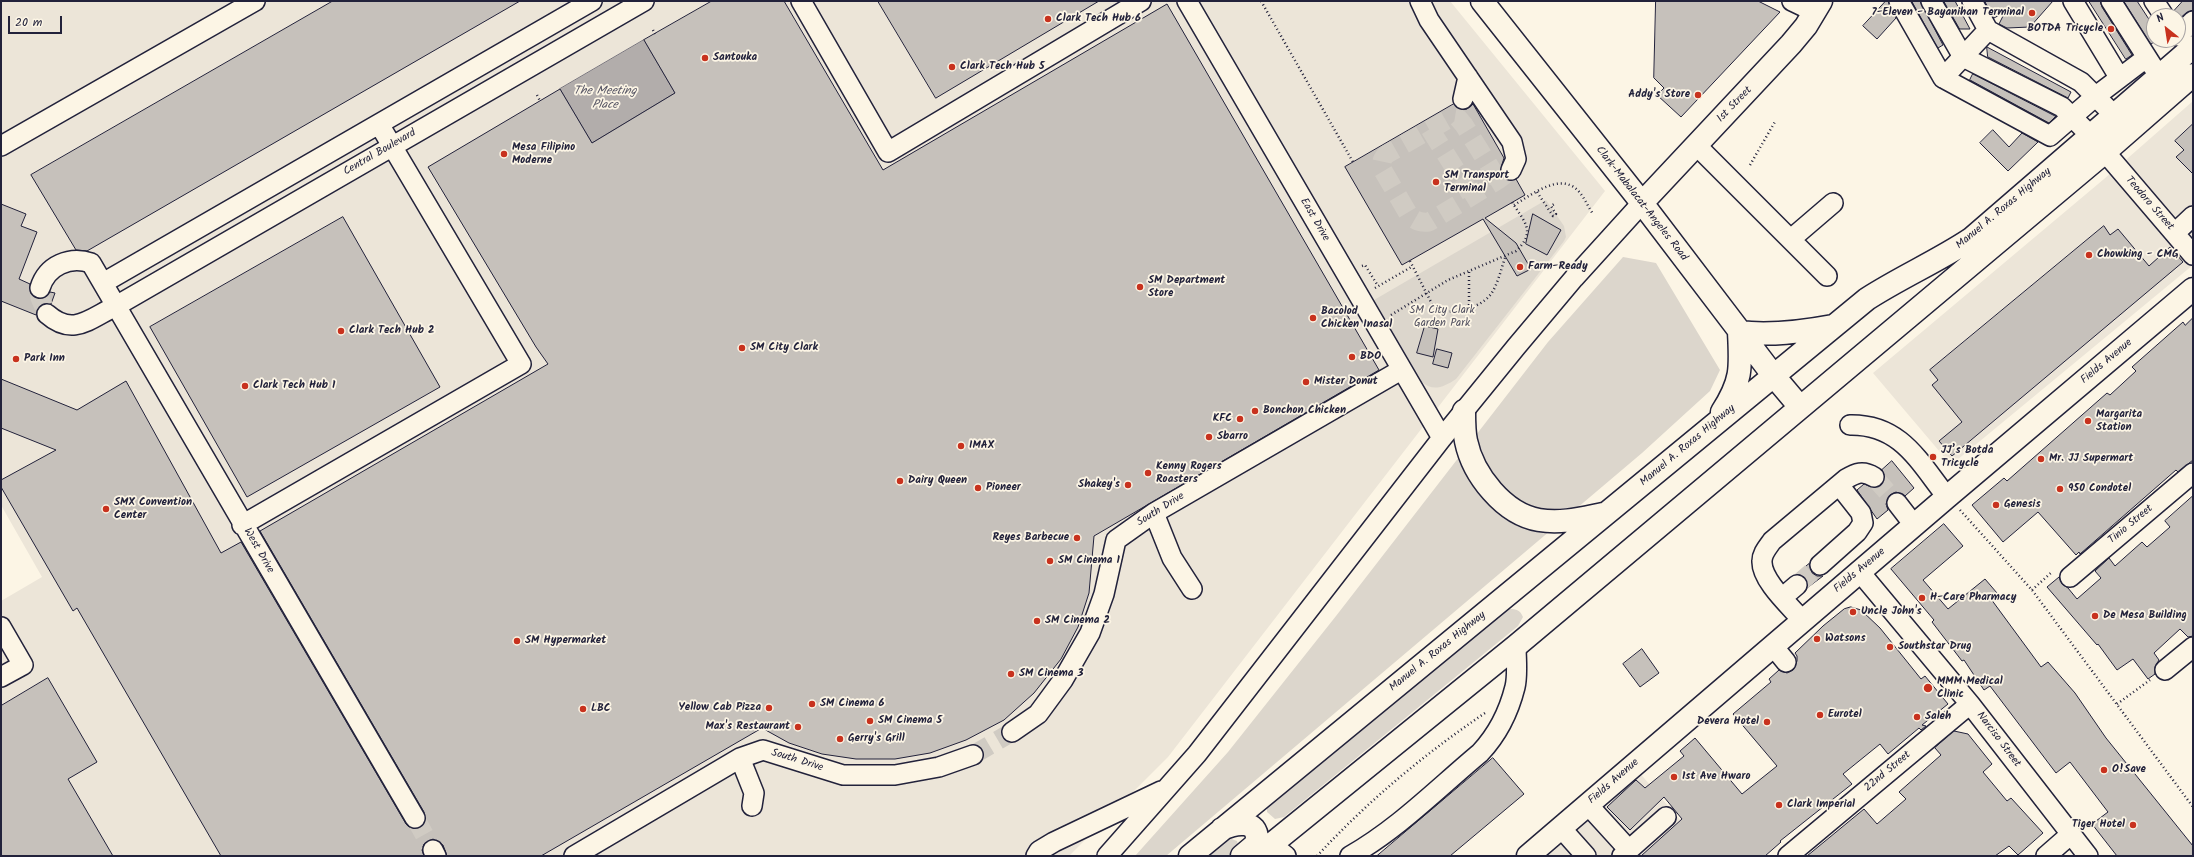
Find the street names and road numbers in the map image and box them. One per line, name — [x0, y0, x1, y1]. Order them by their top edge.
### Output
street label: 1st Street — [1715, 84, 1755, 126]
street label: Central Boulevard — [341, 127, 419, 179]
street label: Clark-Mabalacat-Angeles Road — [1592, 144, 1690, 264]
street label: Manuel A. Roxas Highway — [1954, 165, 2054, 253]
street label: Teodoro Street — [2122, 174, 2176, 234]
street label: East Drive — [1296, 196, 1332, 244]
street label: Fields Avenue — [2079, 337, 2135, 387]
street label: Manuel A. Roxas Highway — [1638, 402, 1738, 490]
street label: South Drive — [1135, 490, 1187, 530]
street label: Tinio Street — [2106, 503, 2156, 547]
street label: West Drive — [240, 526, 276, 576]
street label: Fields Avenue — [1832, 546, 1888, 596]
street label: Manuel A. Roxas Highway — [1387, 609, 1489, 695]
street label: Narciso Street — [1973, 710, 2023, 770]
street label: South Drive — [769, 747, 825, 775]
street label: 22nd Street — [1862, 749, 1914, 795]
street label: Fields Avenue — [1586, 756, 1642, 808]

